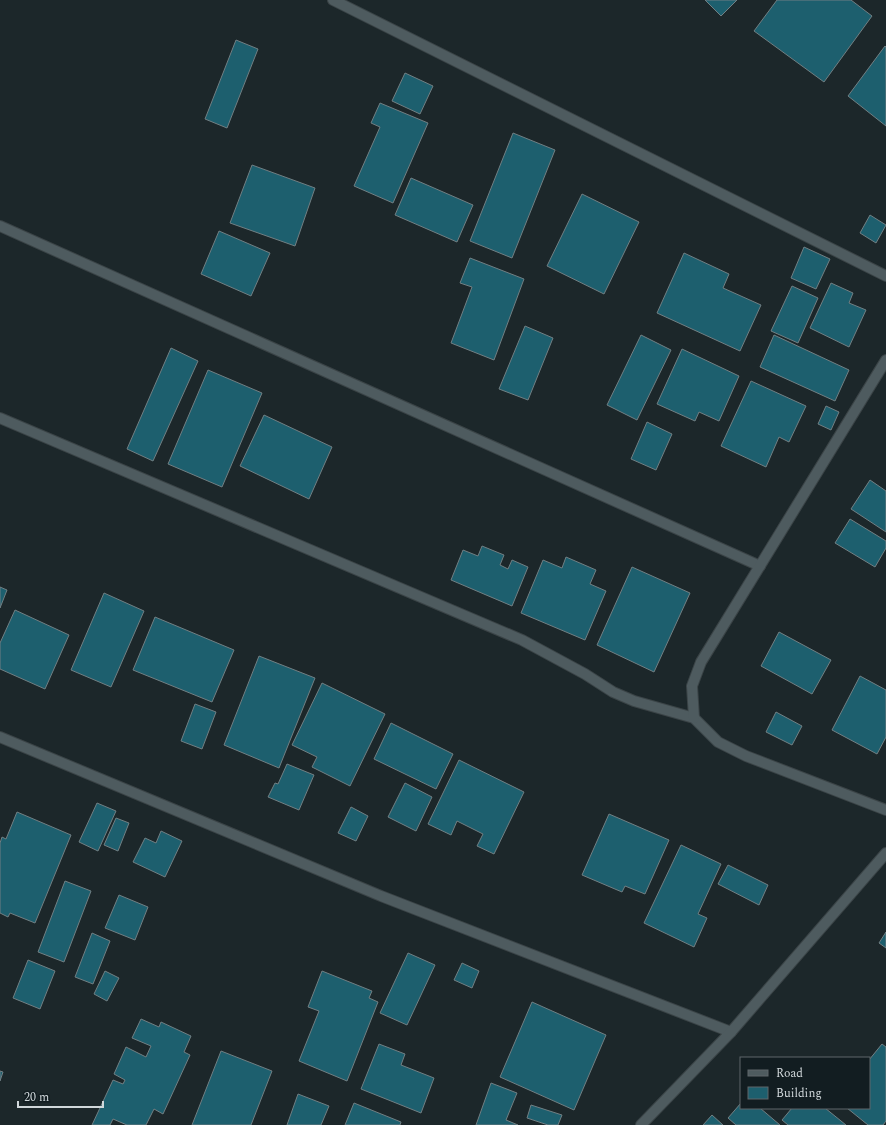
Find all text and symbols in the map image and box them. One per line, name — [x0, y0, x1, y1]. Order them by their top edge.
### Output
legend — [740, 1057, 870, 1109]
text: Road — [776, 1064, 803, 1083]
scale bar — [18, 1083, 103, 1109]
text: Building — [776, 1084, 822, 1103]
text: 20 m — [24, 1088, 49, 1107]

